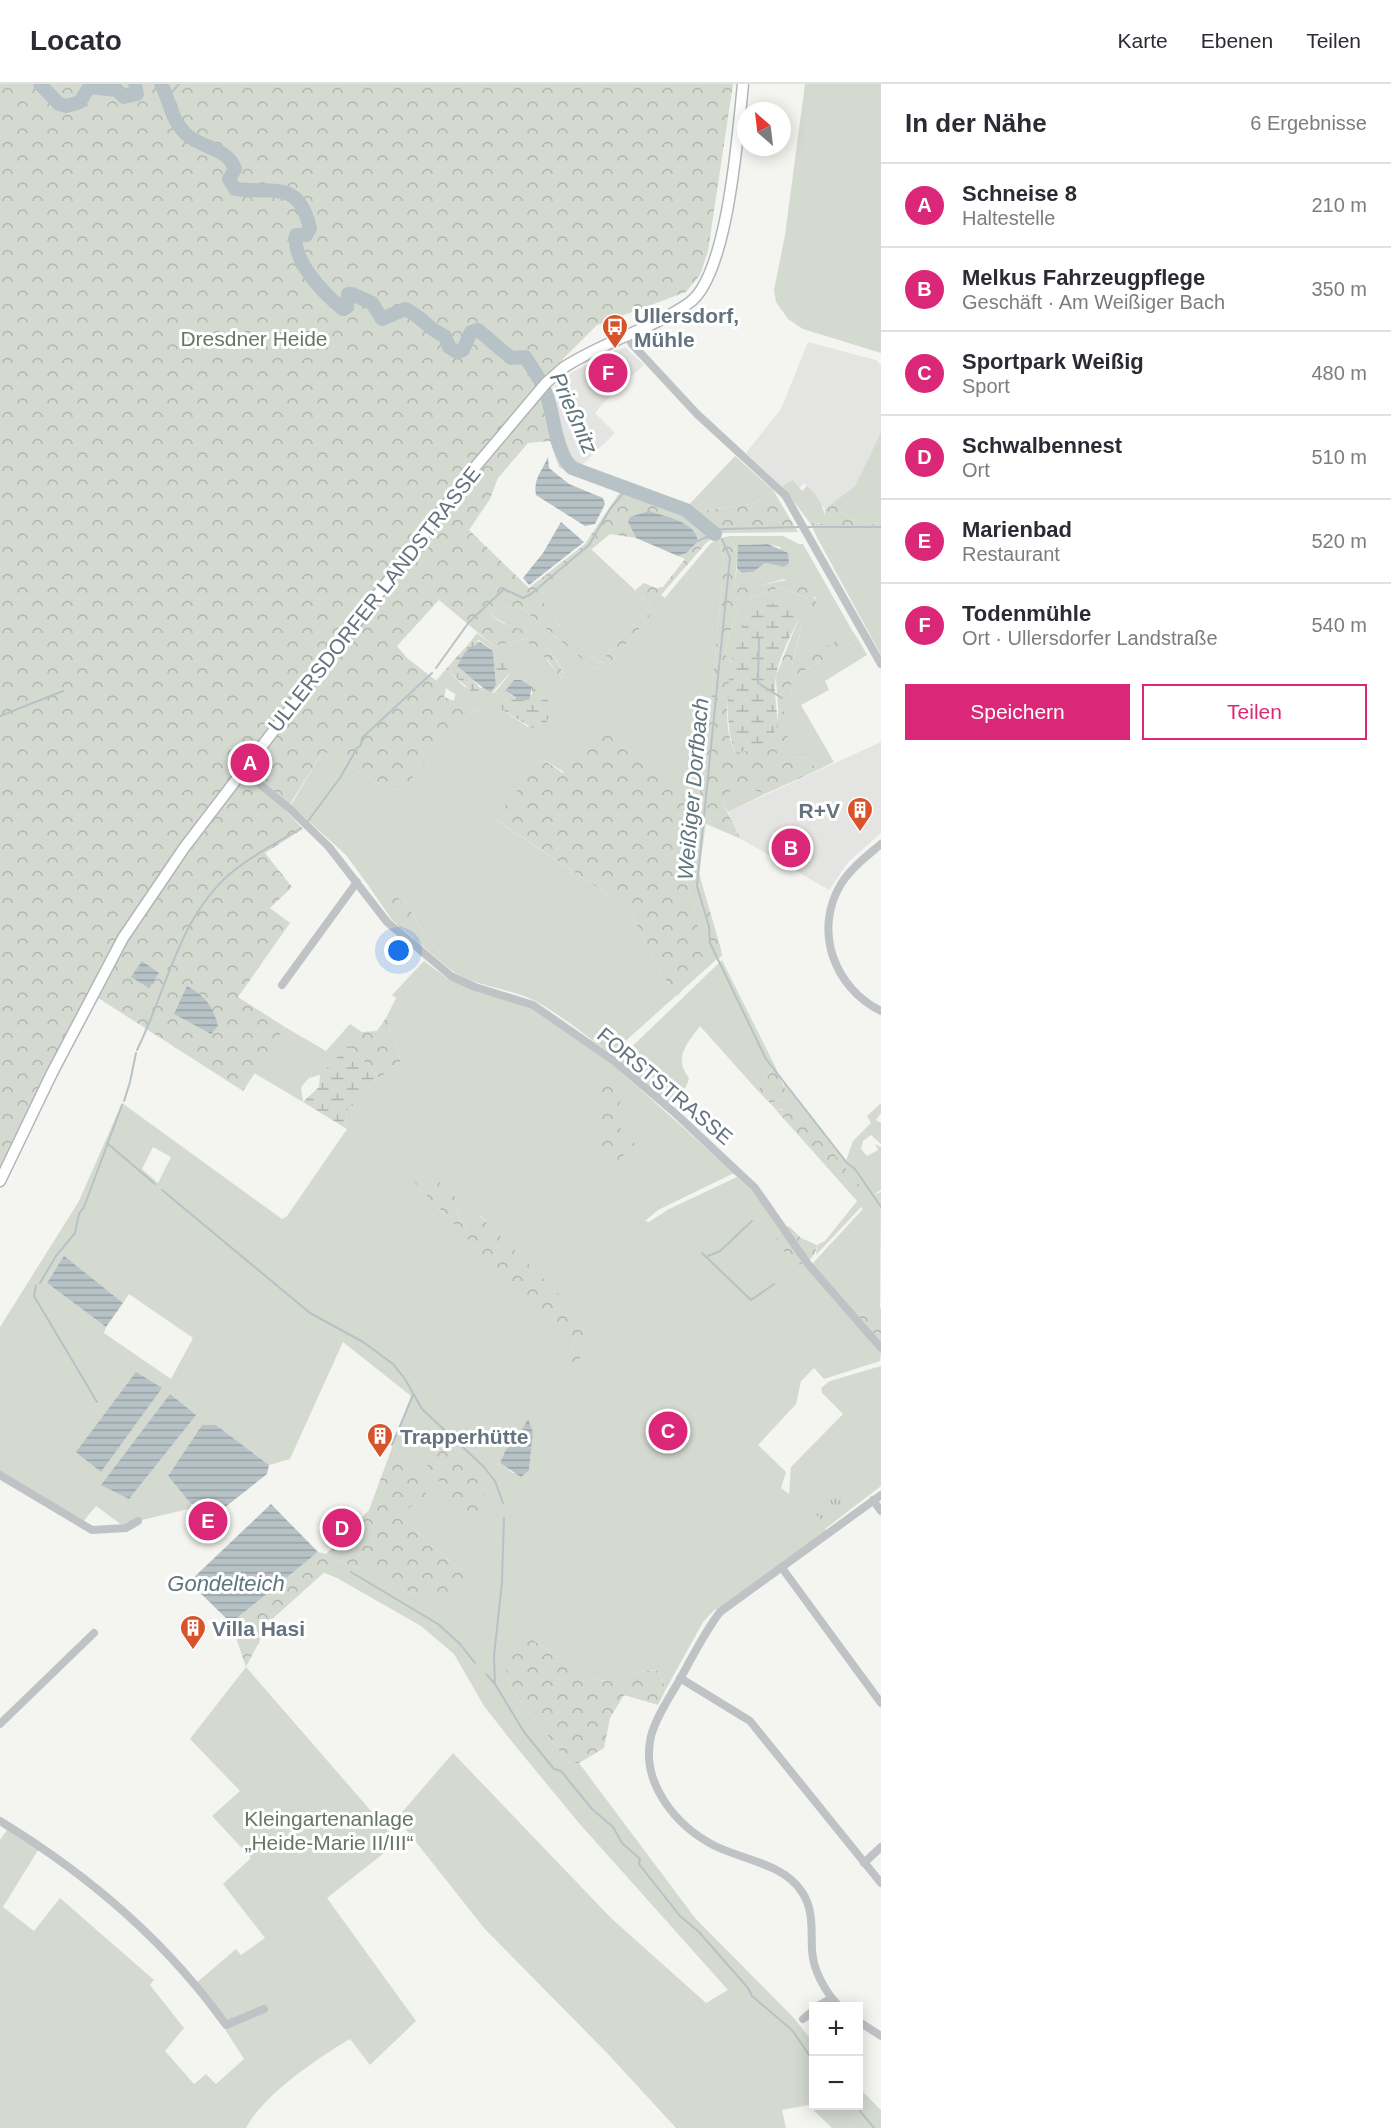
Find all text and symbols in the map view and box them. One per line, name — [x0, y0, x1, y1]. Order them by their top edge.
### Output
text: Locato — [30, 25, 122, 56]
text: Karte — [1118, 29, 1168, 52]
text: Ebenen — [1201, 29, 1273, 52]
text: Teilen — [1306, 29, 1361, 52]
north arrow — [737, 102, 791, 156]
text: In der Nähe — [905, 108, 1047, 138]
text: 6 Ergebnisse — [1250, 112, 1367, 134]
text: Schneise 8 — [962, 181, 1077, 206]
text: A — [917, 194, 932, 216]
text: 210 m — [1311, 194, 1367, 216]
text: Haltestelle — [962, 207, 1055, 229]
text: Melkus Fahrzeugpflege — [962, 265, 1205, 290]
text: B — [917, 278, 932, 300]
text: 350 m — [1311, 278, 1367, 300]
text: Geschäft · Am Weißiger Bach — [962, 291, 1225, 313]
place label: Ullersdorf, Mühle — [634, 304, 739, 351]
bus stop icon: Ullersdorf, Mühle — [600, 312, 630, 350]
park label: Dresdner Heide — [180, 327, 328, 350]
text: Sportpark Weißig — [962, 349, 1144, 374]
pin: F — [588, 350, 628, 396]
text: C — [917, 362, 932, 384]
text: 480 m — [1311, 362, 1367, 384]
water label: Prießnitz — [545, 368, 603, 458]
text: Sport — [962, 375, 1010, 397]
text: Schwalbennest — [962, 433, 1122, 458]
text: D — [917, 446, 932, 468]
text: 510 m — [1311, 446, 1367, 468]
text: Ort — [962, 459, 990, 481]
street label: ULLERSDORFER LANDSTRASSE — [263, 462, 485, 736]
text: Marienbad — [962, 517, 1072, 542]
text: E — [918, 530, 931, 552]
text: 520 m — [1311, 530, 1367, 552]
text: Restaurant — [962, 543, 1060, 565]
text: Todenmühle — [962, 601, 1091, 626]
text: F — [918, 614, 931, 636]
text: 540 m — [1311, 614, 1367, 636]
text: Ort · Ullersdorfer Landstraße — [962, 627, 1218, 649]
button: Speichern — [905, 684, 1130, 740]
button: Teilen — [1142, 684, 1367, 740]
water label: Weißiger Dorfbach — [673, 697, 713, 881]
pin: A — [230, 740, 270, 786]
building icon: R+V — [845, 795, 875, 833]
place label: R+V — [799, 799, 840, 822]
pin: B — [772, 826, 810, 870]
your location — [384, 936, 413, 965]
street label: FORSTSTRASSE — [593, 1023, 737, 1149]
pin: C — [648, 1408, 688, 1454]
building icon: Trapperhütte — [365, 1421, 395, 1459]
place label: Trapperhütte — [400, 1425, 528, 1448]
pin: E — [188, 1498, 228, 1544]
pin: D — [322, 1506, 362, 1550]
water label: Gondelteich — [167, 1571, 285, 1596]
building icon: Villa Hasi — [178, 1613, 208, 1651]
place label: Villa Hasi — [212, 1617, 305, 1640]
park label: Kleingartenanlage „Heide-Marie II/III“ — [244, 1807, 414, 1854]
map controls — [809, 2002, 863, 2110]
button: + — [809, 2002, 863, 2056]
button: − — [809, 2056, 863, 2110]

